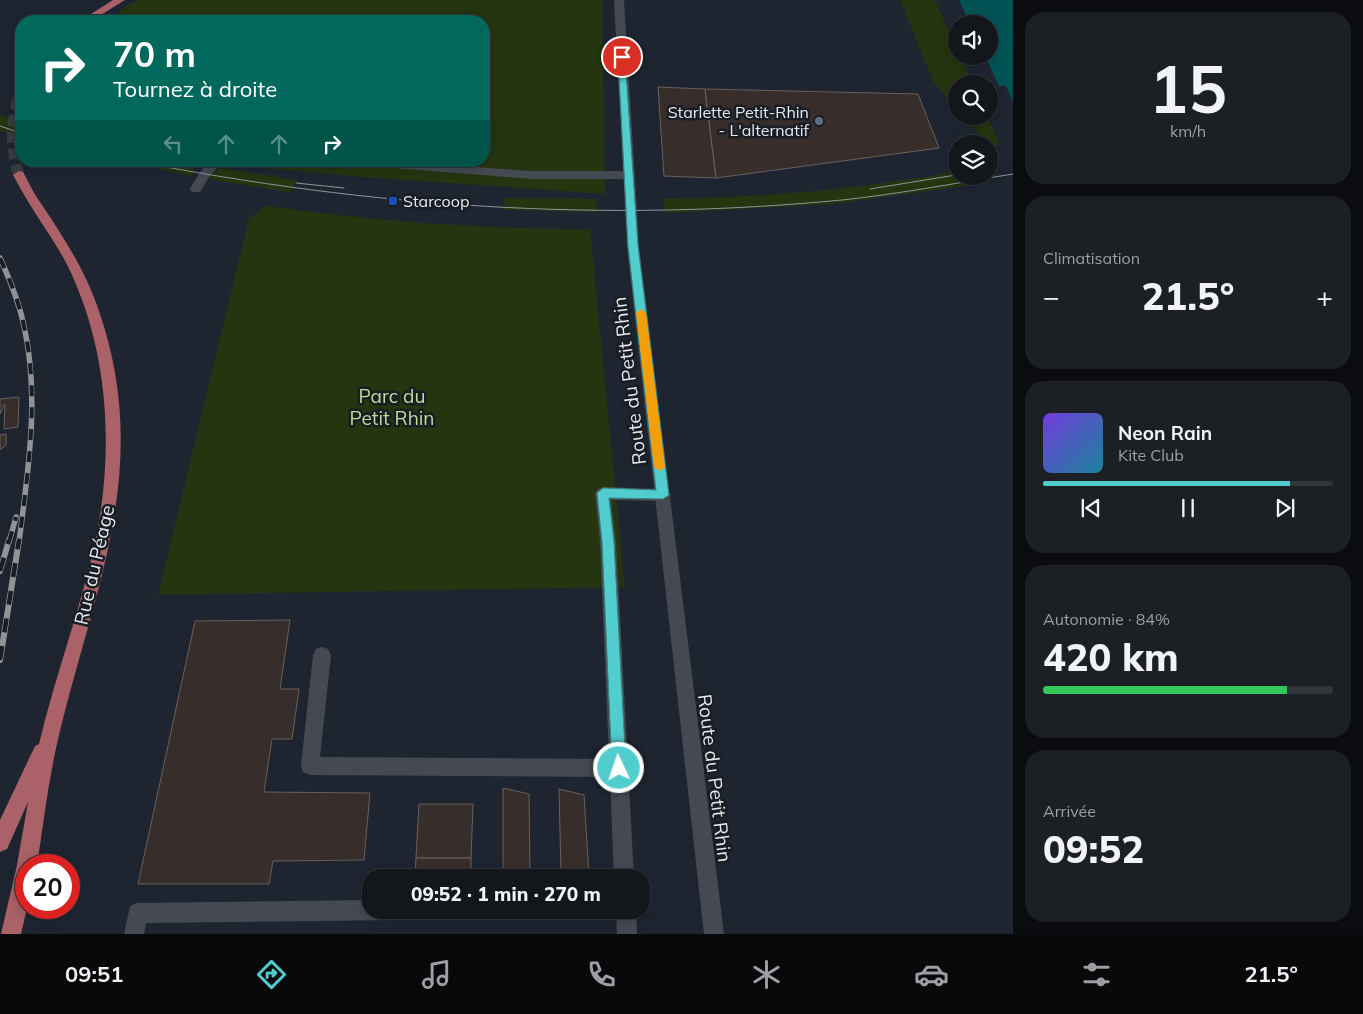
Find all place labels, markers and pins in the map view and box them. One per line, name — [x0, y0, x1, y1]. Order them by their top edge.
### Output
pin — [601, 36, 643, 78]
place label: Starlette Petit-Rhin - L'alternatif — [668, 102, 810, 140]
marker: Starlette Petit-Rhin - L'alternatif — [813, 115, 825, 127]
place label: Starcoop — [403, 191, 469, 211]
marker: Starcoop — [387, 195, 399, 207]

